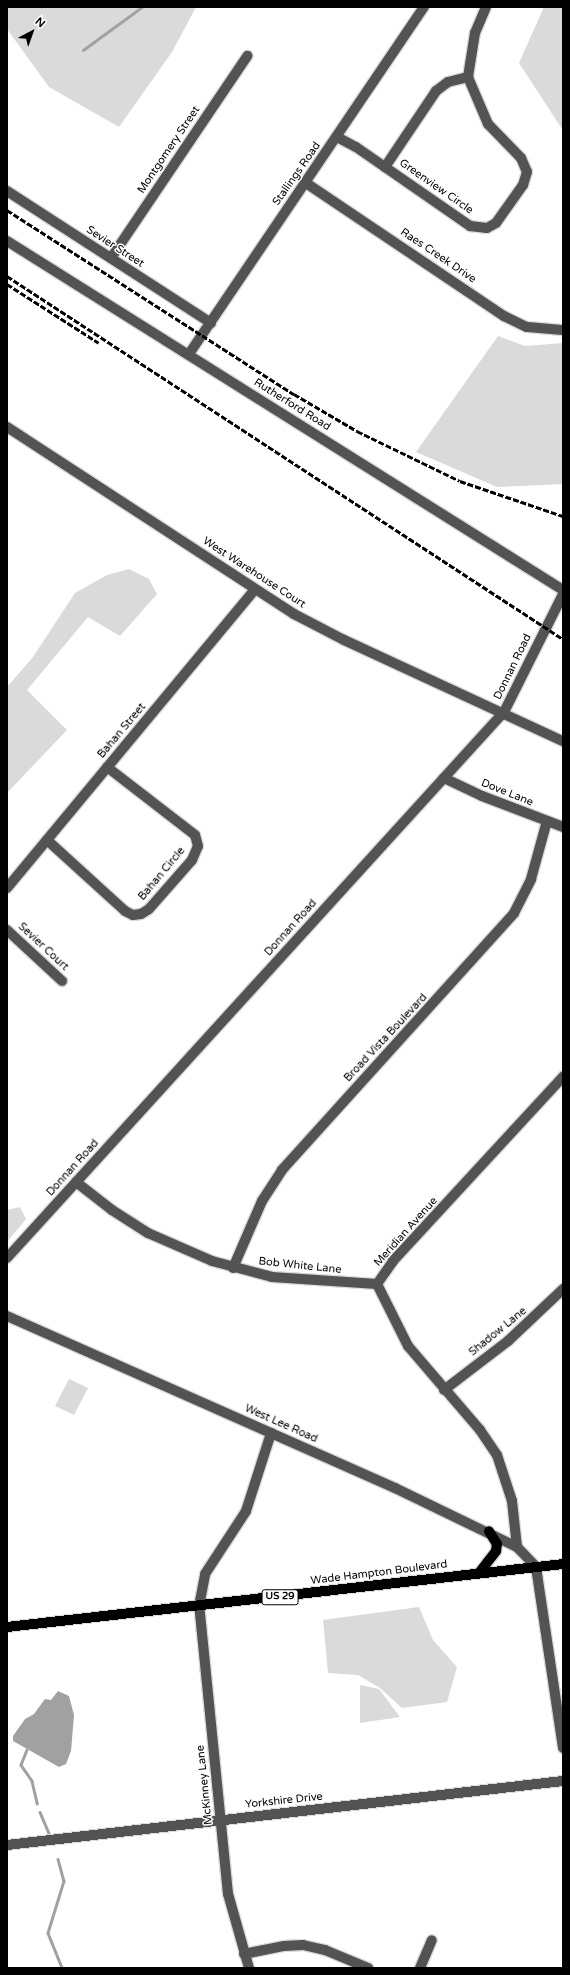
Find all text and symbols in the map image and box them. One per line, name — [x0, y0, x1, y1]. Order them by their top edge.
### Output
north arrow — [12, 12, 52, 52]
text: N — [33, 15, 48, 30]
street label: Montgomery Street — [135, 104, 203, 196]
street label: Stallings Road — [270, 140, 324, 208]
street label: Greenview Circle — [397, 157, 475, 217]
street label: Sevier Street — [84, 223, 146, 271]
street label: Raes Creek Drive — [398, 226, 478, 286]
street label: Rutherford Road — [251, 376, 333, 434]
street label: West Warehouse Court — [200, 535, 308, 611]
street label: Donnan Road — [491, 632, 535, 702]
street label: Bahan Street — [95, 701, 149, 761]
street label: Dove Lane — [479, 777, 535, 809]
street label: Bahan Circle — [136, 845, 188, 903]
street label: Donnan Road — [262, 897, 320, 959]
street label: Sevier Court — [15, 920, 71, 974]
street label: Broad Vista Boulevard — [342, 991, 430, 1085]
street label: Donnan Road — [44, 1137, 102, 1199]
street label: Meridian Avenue — [372, 1195, 440, 1269]
street label: Bob White Lane — [258, 1255, 342, 1277]
street label: Shadow Lane — [467, 1305, 529, 1359]
street label: West Lee Road — [242, 1402, 320, 1446]
street label: Wade Hampton Boulevard — [310, 1558, 448, 1588]
road number: US 29 — [261, 1589, 299, 1605]
street label: McKinney Lane — [194, 1744, 216, 1826]
street label: Yorkshire Drive — [245, 1790, 323, 1812]

